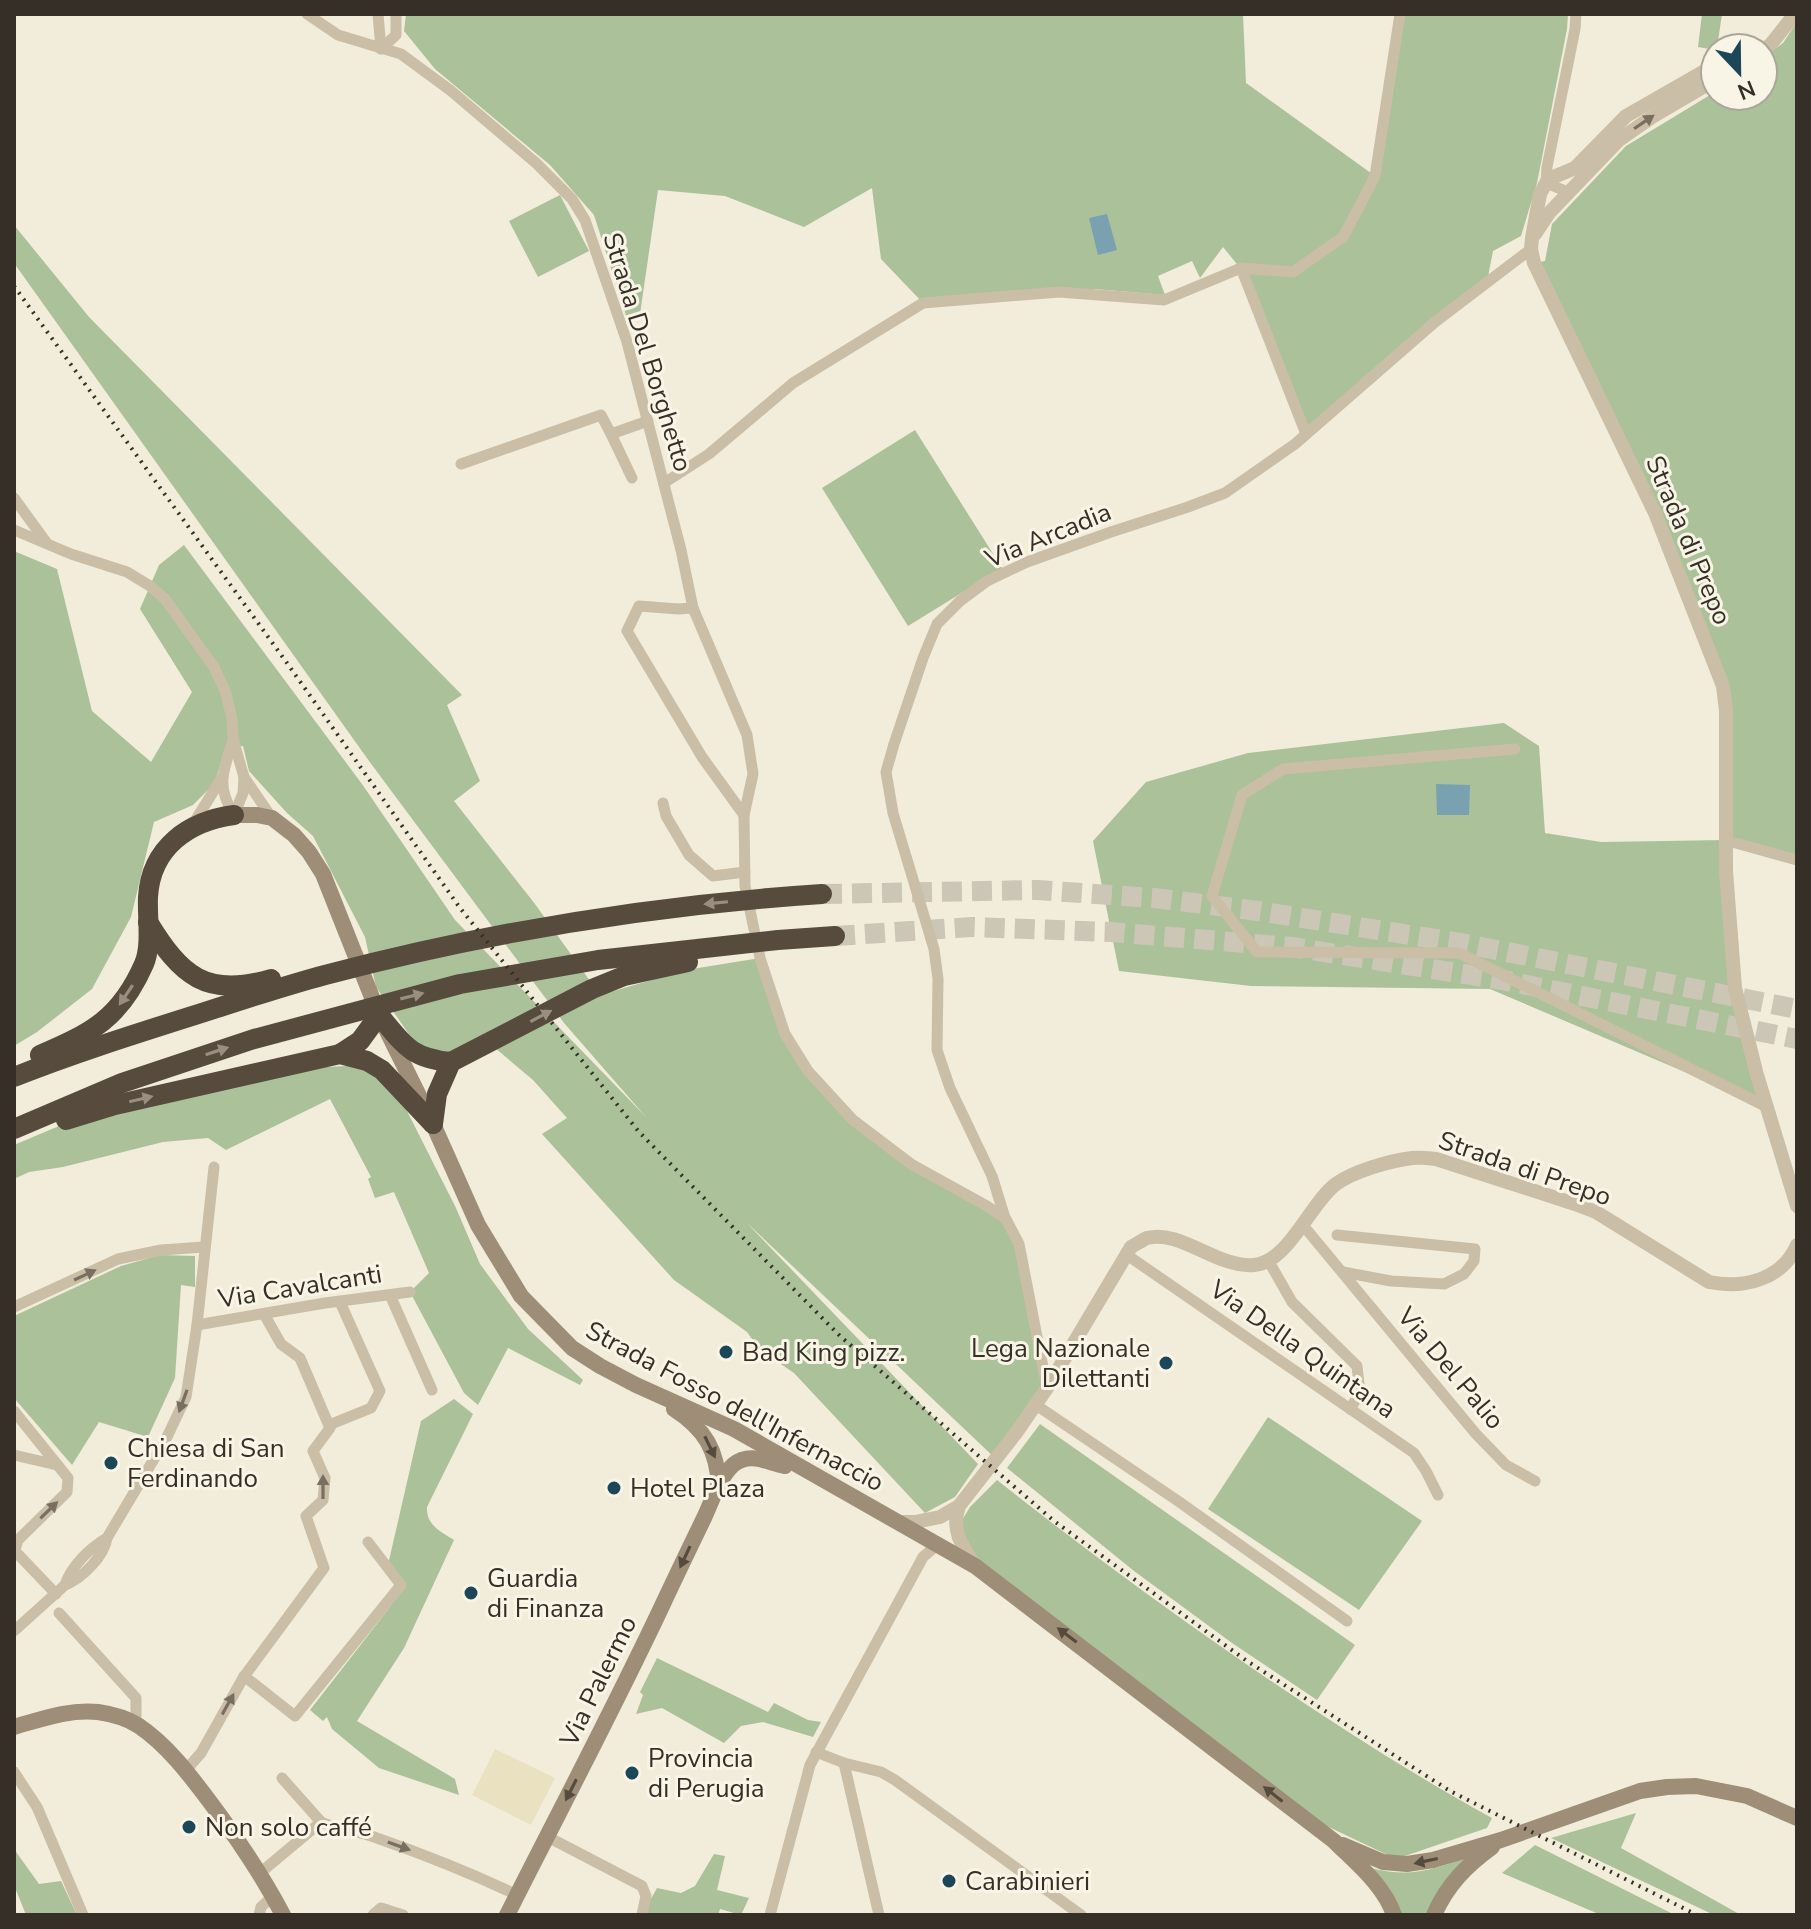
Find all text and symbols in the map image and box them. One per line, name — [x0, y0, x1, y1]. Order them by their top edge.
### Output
north arrow — [1699, 32, 1779, 112]
text: N — [1733, 73, 1759, 107]
one-way arrow — [1634, 115, 1655, 130]
street label: Strada Del Borghetto — [594, 228, 701, 476]
street label: Strada di Prepo — [1637, 450, 1740, 630]
street label: Via Arcadia — [979, 494, 1116, 577]
one-way arrow — [703, 897, 728, 910]
one-way arrow — [119, 985, 134, 1006]
one-way arrow — [399, 990, 424, 1002]
one-way arrow — [529, 1009, 552, 1022]
one-way arrow — [205, 1044, 229, 1056]
one-way arrow — [129, 1092, 154, 1105]
street label: Strada di Prepo — [1434, 1123, 1616, 1214]
street label: Via Cavalcanti — [215, 1256, 384, 1317]
one-way arrow — [73, 1268, 97, 1281]
street label: Via Della Quintana — [1202, 1271, 1403, 1427]
street label: Via Del Palio — [1388, 1299, 1512, 1437]
street label: Strada Fosso dell'Infernaccio — [580, 1313, 890, 1500]
place label: Lega Nazionale Dilettanti — [971, 1331, 1150, 1396]
place label: Bad King pizz. — [742, 1335, 905, 1370]
marker: Bad King pizz. — [717, 1343, 735, 1361]
marker: Lega Nazionale Dilettanti — [1157, 1354, 1175, 1372]
one-way arrow — [176, 1389, 189, 1413]
place label: Chiesa di San Ferdinando — [127, 1431, 285, 1496]
one-way arrow — [703, 1435, 717, 1458]
marker: Chiesa di San Ferdinando — [102, 1454, 120, 1472]
place label: Hotel Plaza — [630, 1471, 765, 1506]
one-way arrow — [317, 1473, 329, 1499]
marker: Hotel Plaza — [605, 1479, 623, 1497]
one-way arrow — [39, 1501, 58, 1519]
one-way arrow — [678, 1545, 692, 1568]
place label: Guardia di Finanza — [487, 1561, 604, 1626]
marker: Guardia di Finanza — [462, 1584, 480, 1602]
street label: Via Palermo — [551, 1610, 645, 1753]
one-way arrow — [1056, 1628, 1077, 1644]
one-way arrow — [221, 1693, 234, 1716]
place label: Provincia di Perugia — [648, 1741, 765, 1806]
marker: Provincia di Perugia — [623, 1764, 641, 1782]
one-way arrow — [564, 1779, 578, 1802]
one-way arrow — [1263, 1786, 1283, 1802]
place label: Non solo caffé — [205, 1810, 372, 1845]
marker: Non solo caffé — [180, 1818, 198, 1836]
one-way arrow — [388, 1840, 412, 1853]
one-way arrow — [1413, 1855, 1438, 1867]
place label: Carabinieri — [965, 1864, 1090, 1899]
marker: Carabinieri — [940, 1872, 958, 1890]

